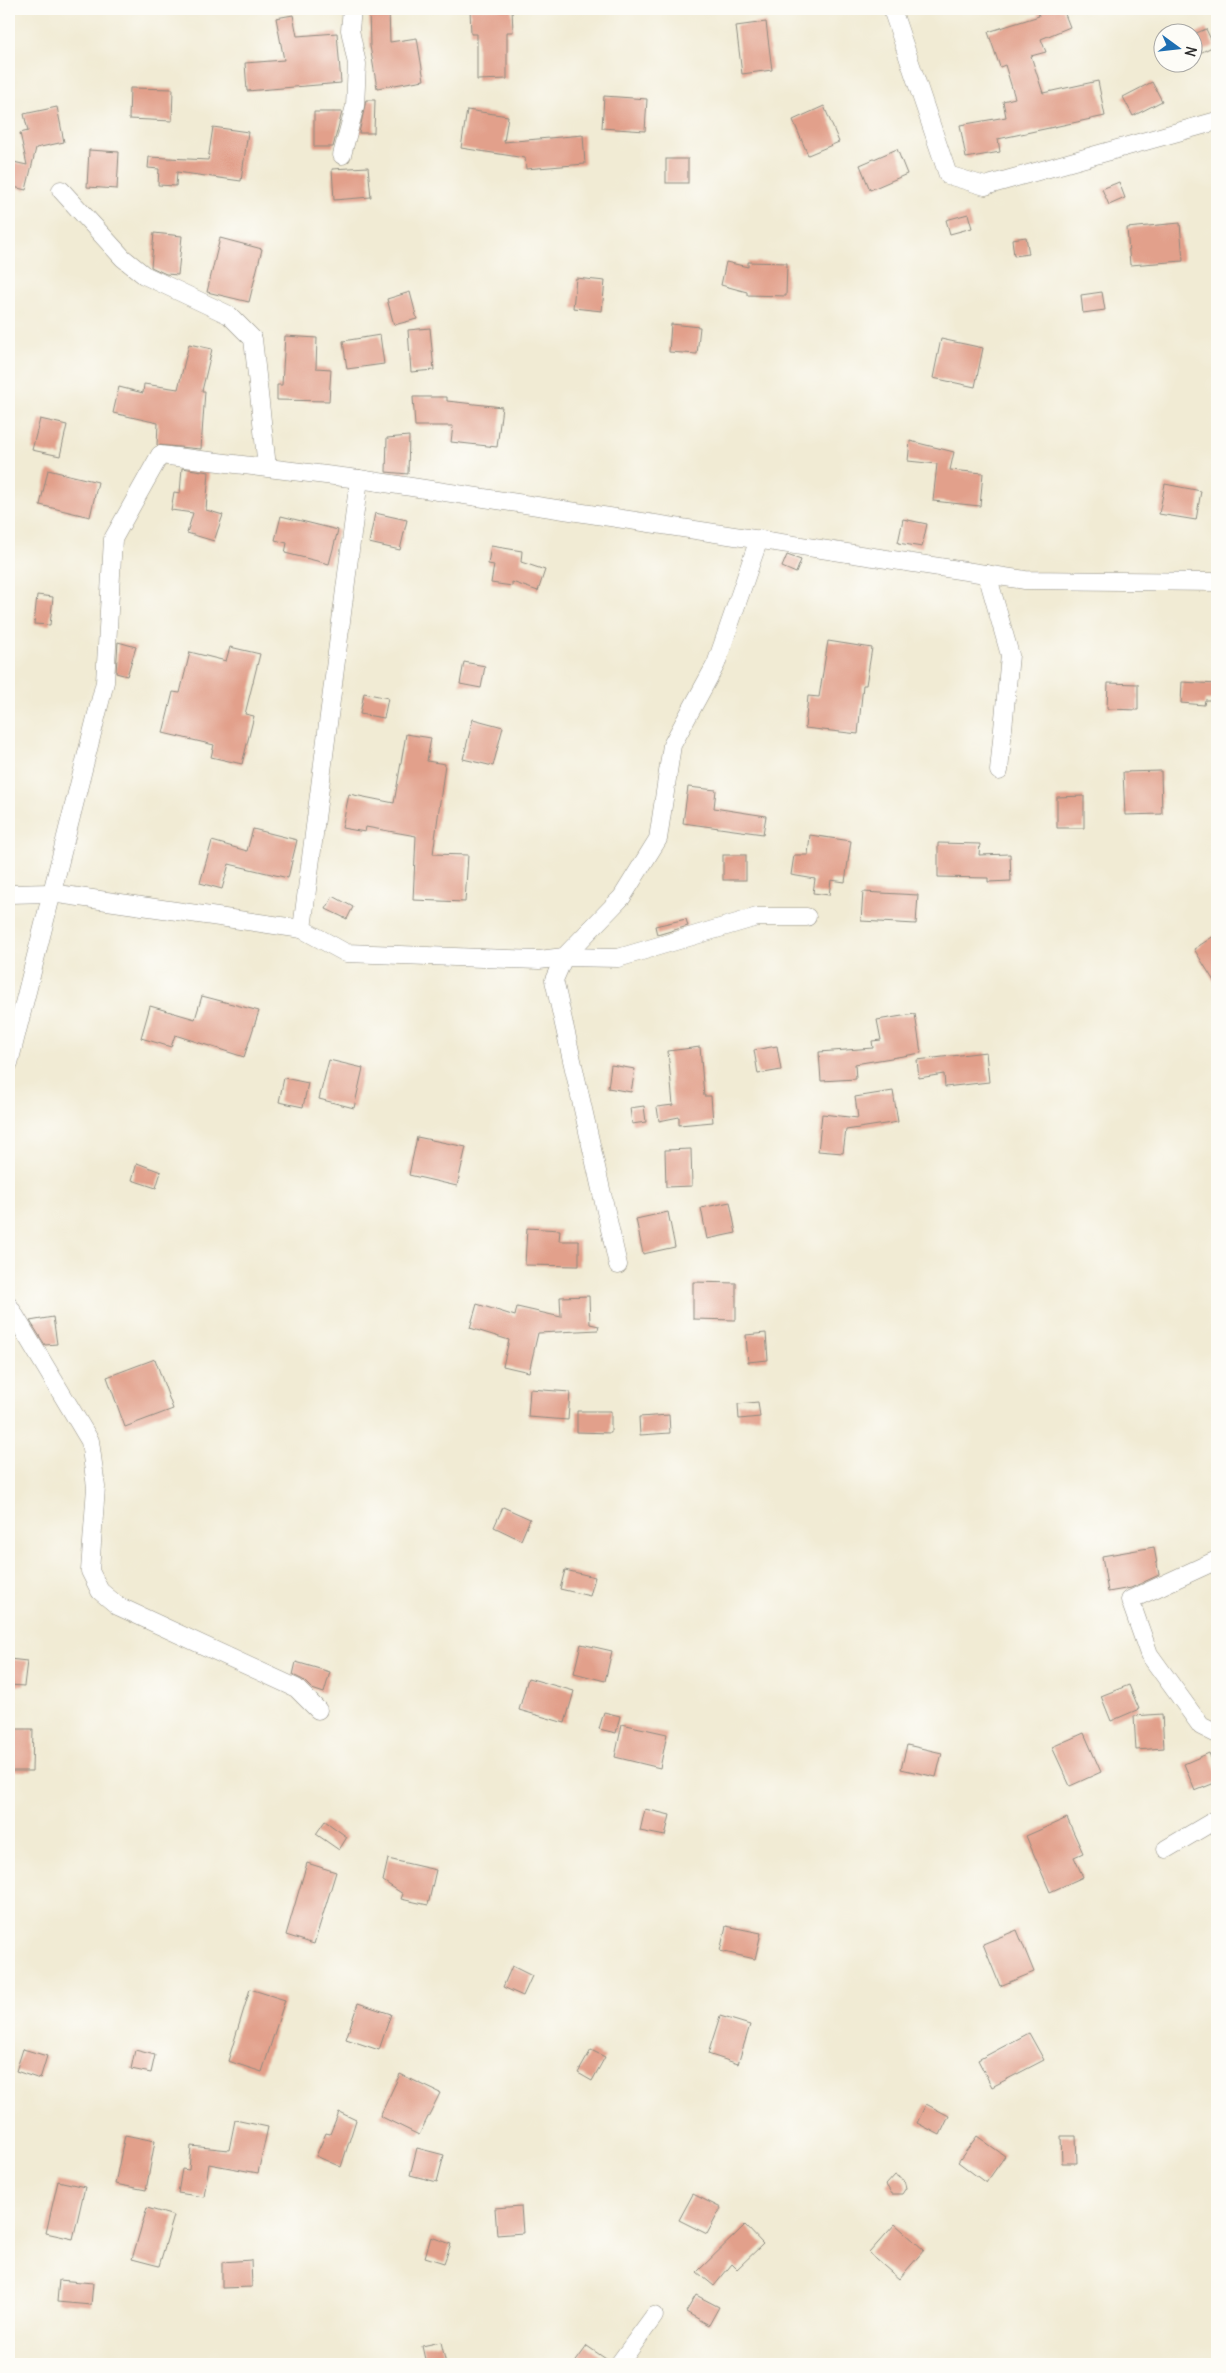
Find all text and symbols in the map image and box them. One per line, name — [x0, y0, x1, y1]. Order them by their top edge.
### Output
north arrow — [1154, 22, 1204, 72]
text: N — [1181, 44, 1201, 58]

